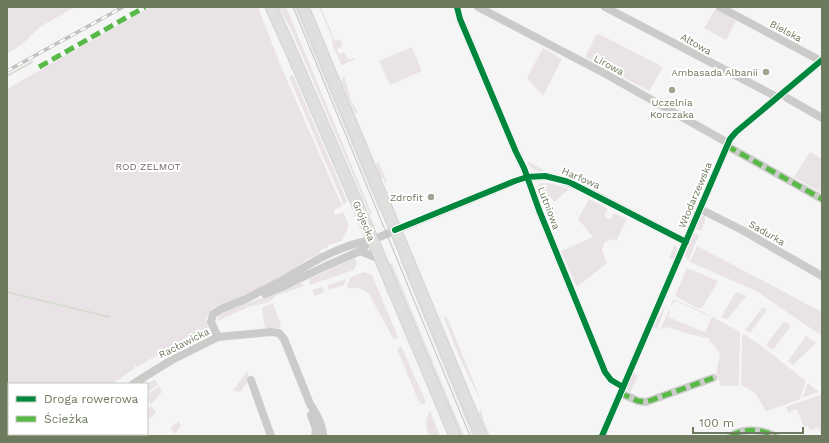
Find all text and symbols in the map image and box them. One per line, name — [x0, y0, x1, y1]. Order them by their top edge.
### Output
street label: Bielska — [768, 18, 804, 44]
street label: Altowa — [679, 31, 714, 57]
street label: Lirowa — [592, 53, 626, 78]
place label: Ambasada Albanii — [671, 67, 758, 78]
marker: Ambasada Albanii — [761, 67, 771, 77]
marker: Uczelnia Korczaka — [667, 85, 677, 95]
place label: Uczelnia Korczaka — [650, 97, 694, 120]
street label: Włodarzewska — [676, 160, 714, 230]
park label: ROD ZELMOT — [115, 161, 181, 172]
street label: Harfowa — [560, 165, 602, 191]
street label: Lutniowa — [536, 185, 562, 231]
place label: Zdrofit — [390, 192, 424, 203]
marker: Zdrofit — [426, 192, 436, 202]
street label: Grójecka — [351, 199, 377, 243]
street label: Sadurka — [747, 218, 787, 248]
street label: Racławicka — [157, 325, 211, 360]
legend — [8, 383, 148, 435]
text: Droga rowerowa — [44, 392, 139, 406]
scale bar — [693, 409, 803, 435]
text: Ścieżka — [44, 412, 89, 426]
text: 100 m — [699, 416, 734, 430]

